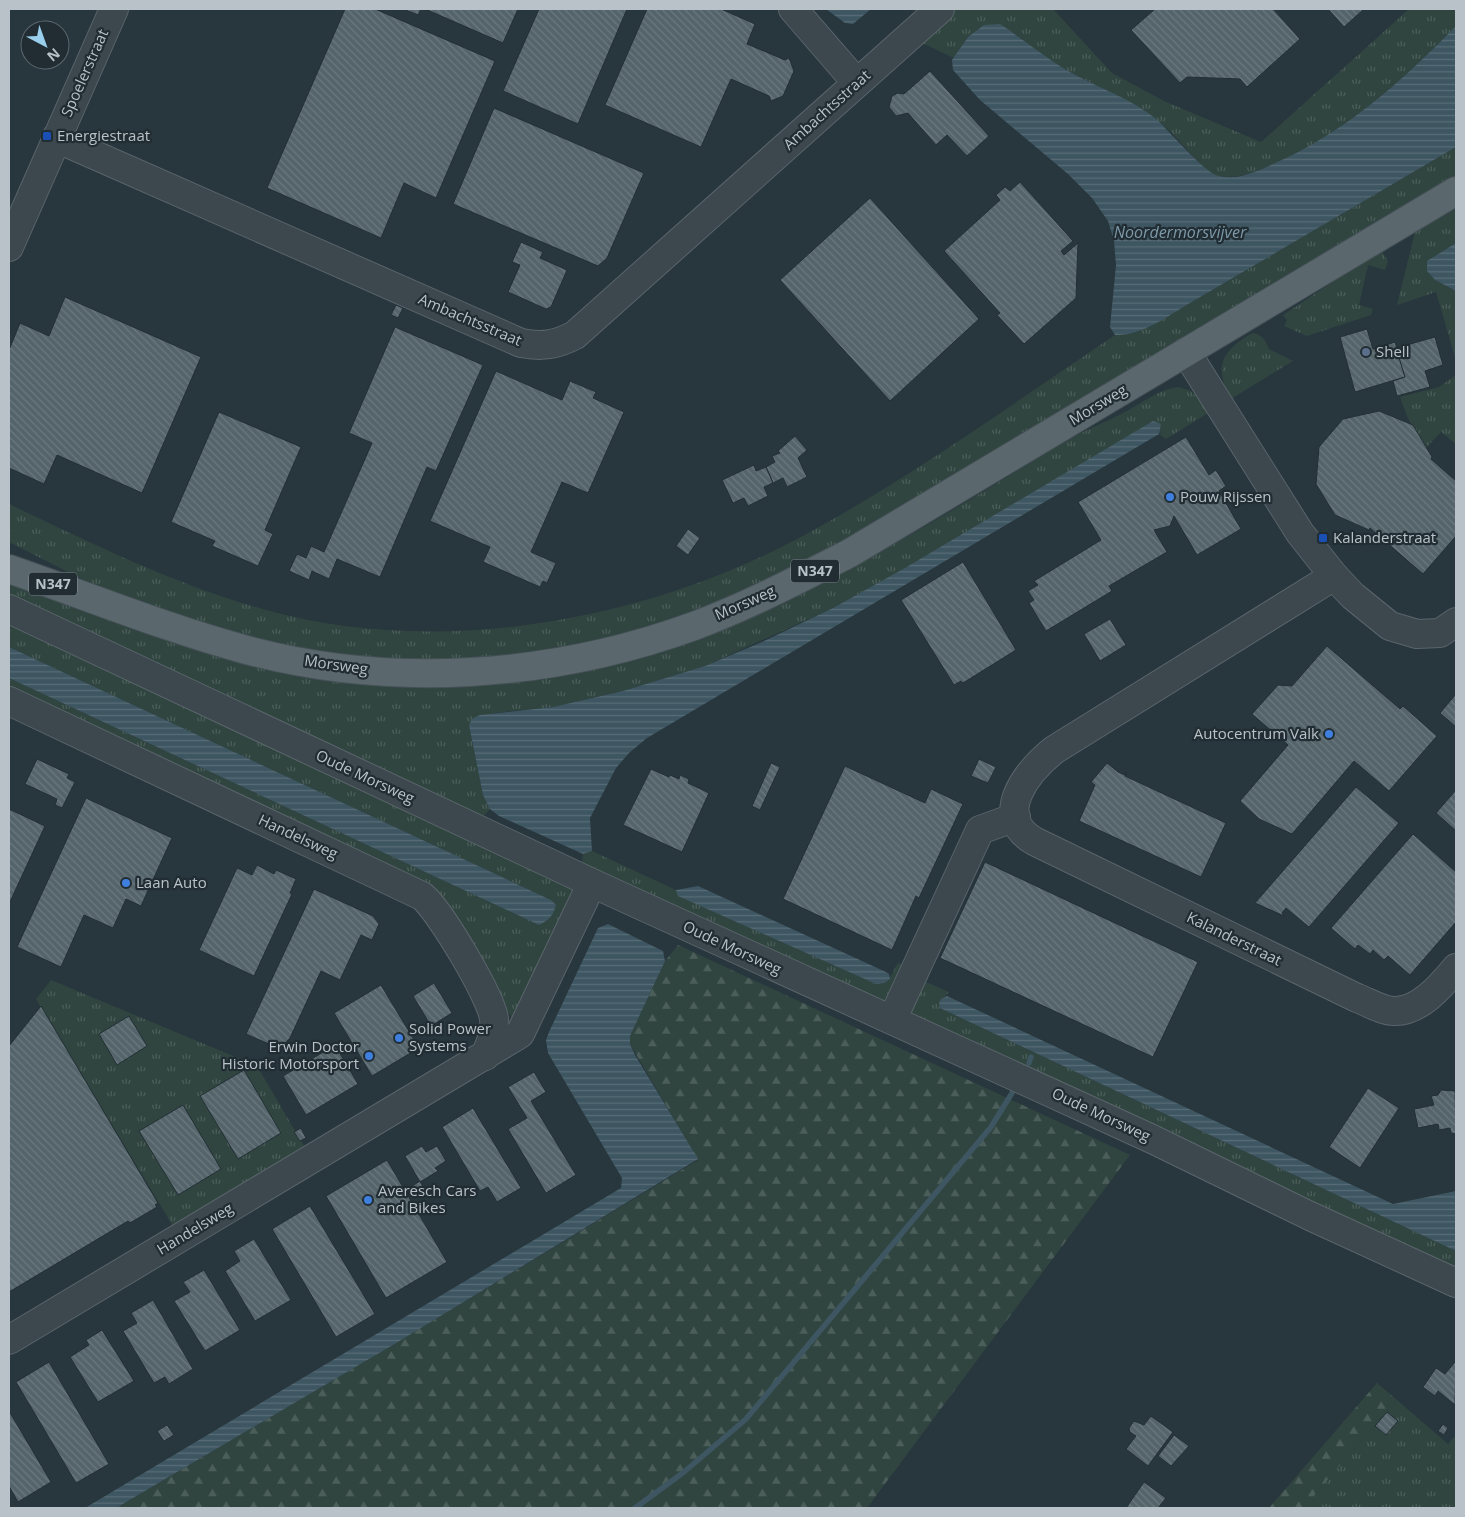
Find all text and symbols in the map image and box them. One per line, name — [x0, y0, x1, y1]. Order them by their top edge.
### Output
north arrow — [20, 20, 70, 70]
street label: Spoelerstraat — [56, 26, 112, 120]
text: N — [43, 44, 64, 66]
street label: Ambachtsstraat — [779, 65, 874, 154]
place label: Energiestraat — [57, 125, 150, 145]
marker: Energiestraat — [41, 130, 53, 142]
water label: Noordermorsvijver — [1114, 221, 1247, 243]
street label: Ambachtsstraat — [416, 288, 525, 350]
place label: Shell — [1376, 341, 1409, 361]
marker: Shell — [1360, 346, 1372, 358]
street label: Morsweg — [1065, 379, 1130, 429]
place label: Pouw Rijssen — [1180, 486, 1272, 506]
marker: Pouw Rijssen — [1164, 491, 1176, 503]
place label: Kalanderstraat — [1333, 527, 1436, 547]
marker: Kalanderstraat — [1317, 532, 1329, 544]
road number: N347 — [791, 560, 839, 582]
road number: N347 — [29, 572, 77, 596]
street label: Morsweg — [711, 580, 778, 624]
street label: Morsweg — [303, 650, 369, 678]
place label: Autocentrum Valk — [1194, 723, 1319, 743]
marker: Autocentrum Valk — [1323, 728, 1335, 740]
street label: Oude Morsweg — [313, 745, 418, 808]
street label: Handelsweg — [256, 809, 341, 863]
place label: Laan Auto — [136, 872, 207, 892]
marker: Laan Auto — [120, 877, 132, 889]
street label: Kalanderstraat — [1184, 906, 1285, 970]
street label: Oude Morsweg — [680, 916, 785, 979]
place label: Solid Power Systems — [409, 1018, 491, 1055]
marker: Solid Power Systems — [393, 1032, 405, 1044]
place label: Erwin Doctor Historic Motorsport — [222, 1036, 359, 1073]
marker: Erwin Doctor Historic Motorsport — [363, 1050, 375, 1062]
street label: Oude Morsweg — [1049, 1083, 1154, 1146]
place label: Averesch Cars and Bikes — [378, 1180, 476, 1217]
marker: Averesch Cars and Bikes — [362, 1194, 374, 1206]
street label: Handelsweg — [153, 1198, 236, 1259]

